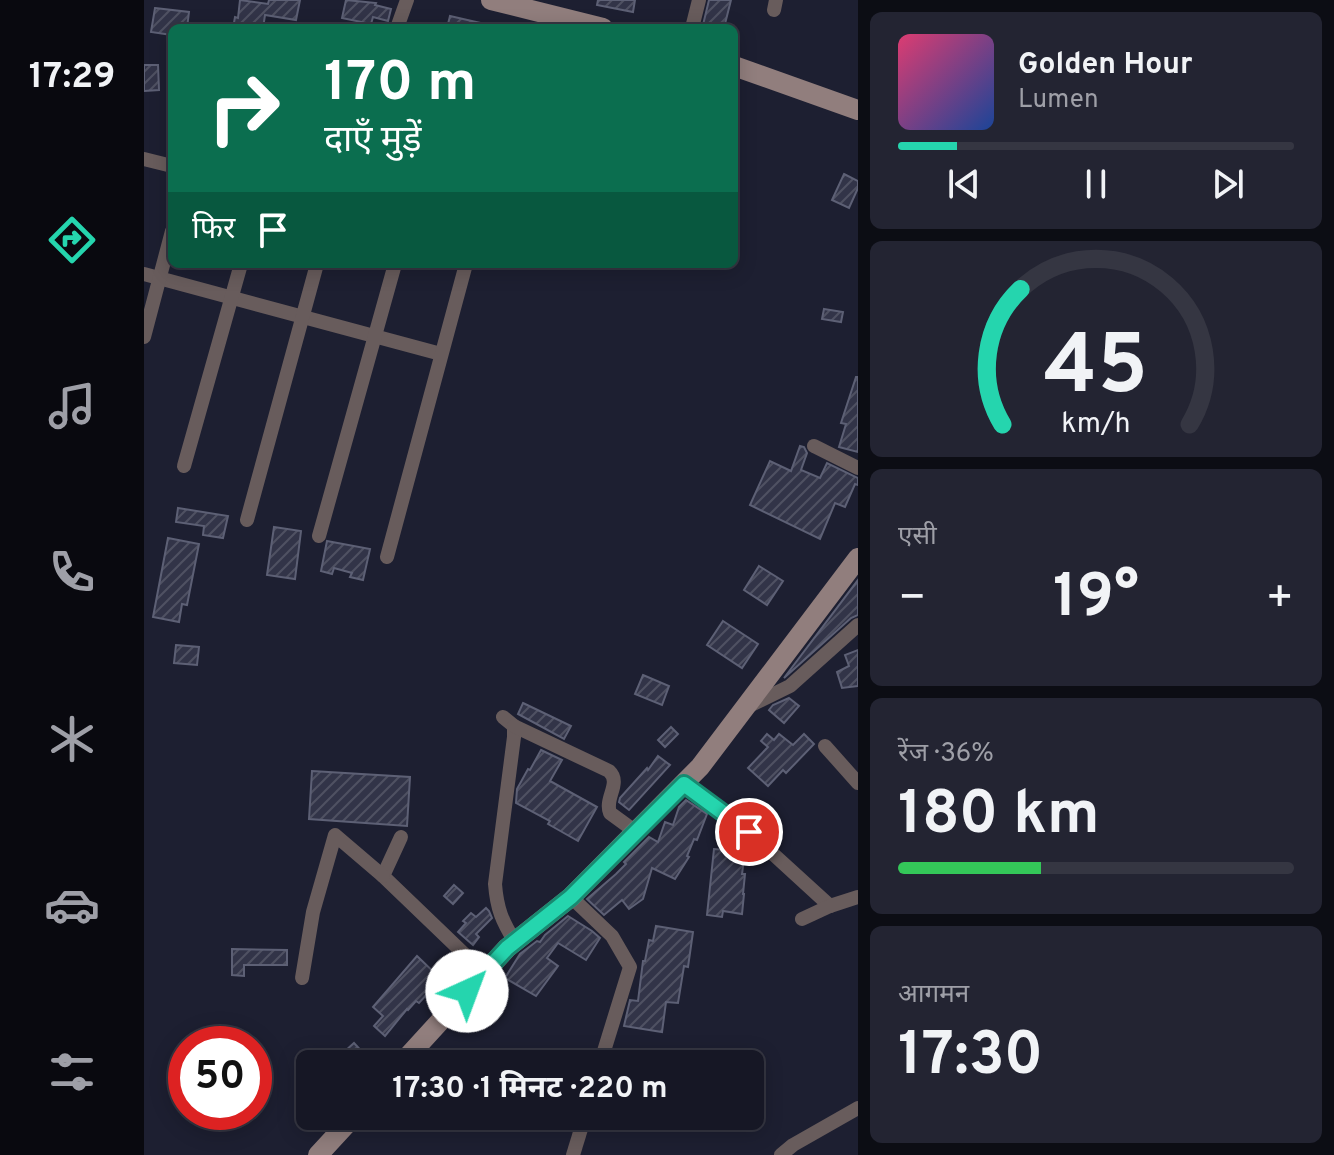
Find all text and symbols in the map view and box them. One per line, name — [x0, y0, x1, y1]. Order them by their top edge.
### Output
text: Golden Hour — [1018, 47, 1192, 84]
text: 170 m — [324, 50, 476, 120]
text: 17:29 — [29, 55, 115, 101]
icon: right — [192, 56, 296, 160]
text: Lumen — [1018, 84, 1099, 117]
text: दाएँ मुड़ें — [324, 119, 422, 165]
icon: previous — [942, 162, 986, 206]
icon: pause — [1074, 162, 1118, 206]
icon: next — [1206, 162, 1250, 206]
icon: arrive — [251, 208, 295, 252]
icon: directions — [44, 212, 100, 268]
text: फिर — [192, 212, 235, 249]
text: 45 — [1044, 317, 1148, 422]
icon: music — [44, 378, 100, 434]
text: km/h — [1061, 407, 1131, 443]
text: एसी — [898, 521, 937, 554]
icon: phone — [44, 544, 100, 600]
text: 19° — [1053, 562, 1139, 638]
text: − — [898, 572, 926, 628]
text: + — [1266, 572, 1294, 628]
icon: climate — [44, 711, 100, 767]
text: रेंज · 36% — [898, 738, 994, 771]
text: 180 km — [898, 779, 1099, 855]
pin — [715, 798, 783, 866]
icon: arrive — [727, 810, 771, 854]
icon: car — [44, 877, 100, 933]
position arrow — [425, 949, 509, 1033]
text: आगमन — [898, 979, 969, 1012]
text: 17:30 — [898, 1020, 1043, 1096]
speed limit sign: 50 — [168, 1026, 272, 1130]
icon: filters — [44, 1044, 100, 1100]
text: 17:30 · 1 मिनट · 220 m — [392, 1071, 668, 1108]

